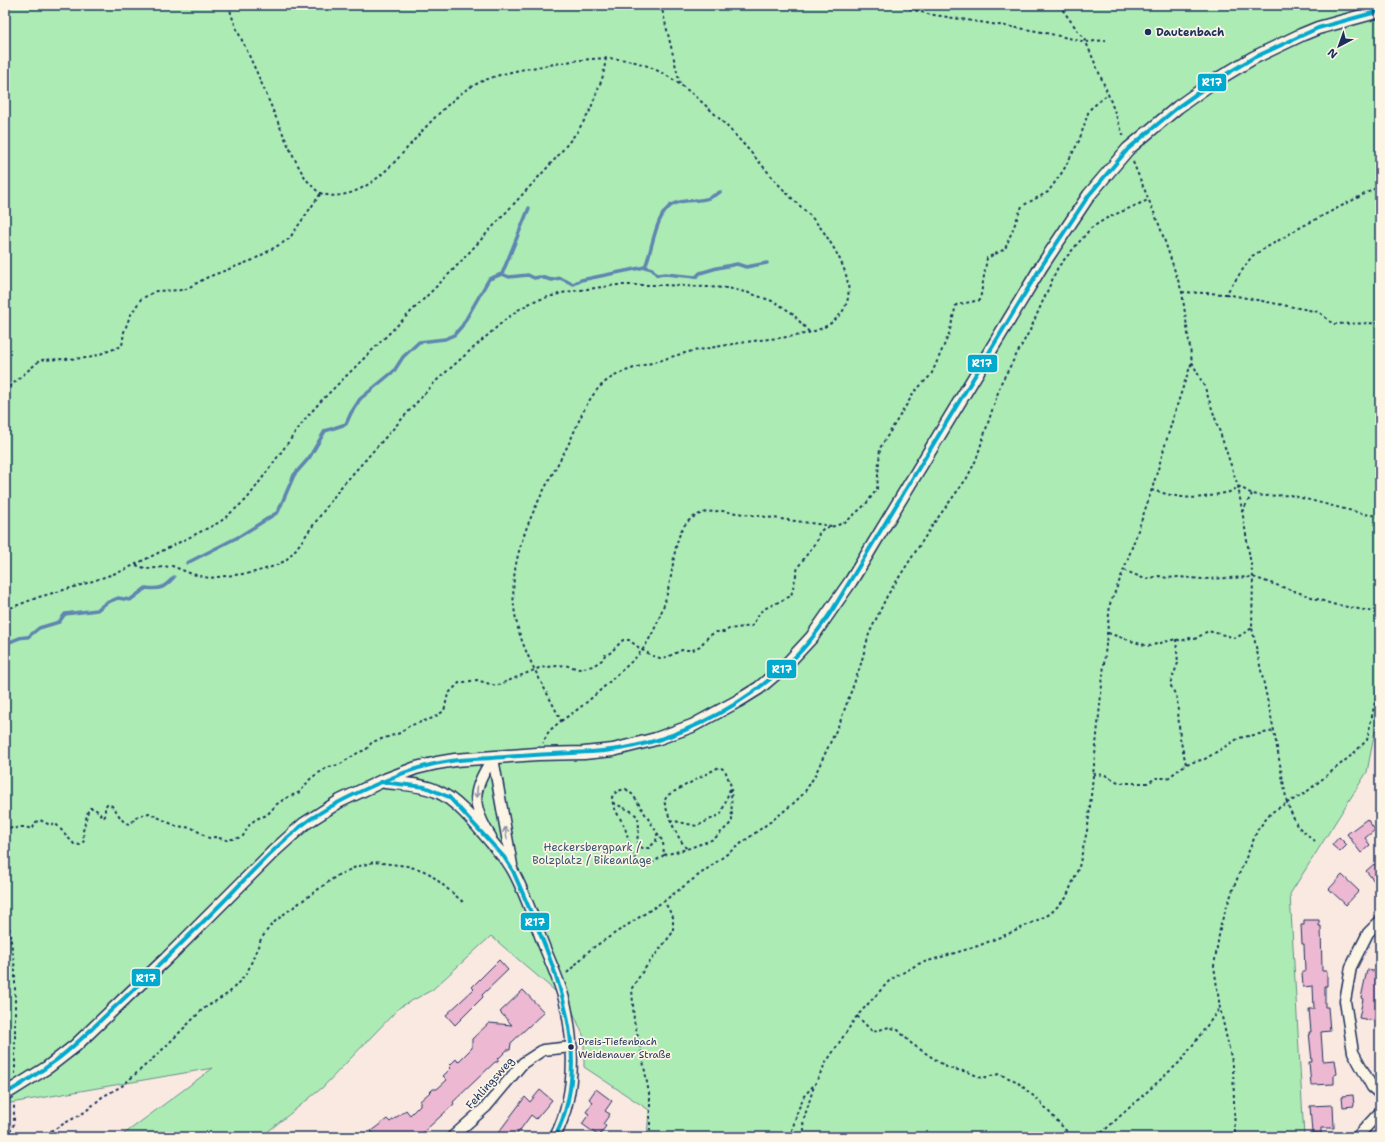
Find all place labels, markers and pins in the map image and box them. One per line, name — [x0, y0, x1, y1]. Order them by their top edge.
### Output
place label: Dautenbach — [1156, 25, 1225, 40]
marker: Dautenbach — [1143, 27, 1153, 37]
place label: Dreis-Tiefenbach Weidenauer Straße — [578, 1035, 671, 1061]
marker: Dreis-Tiefenbach Weidenauer Straße — [566, 1042, 576, 1052]

